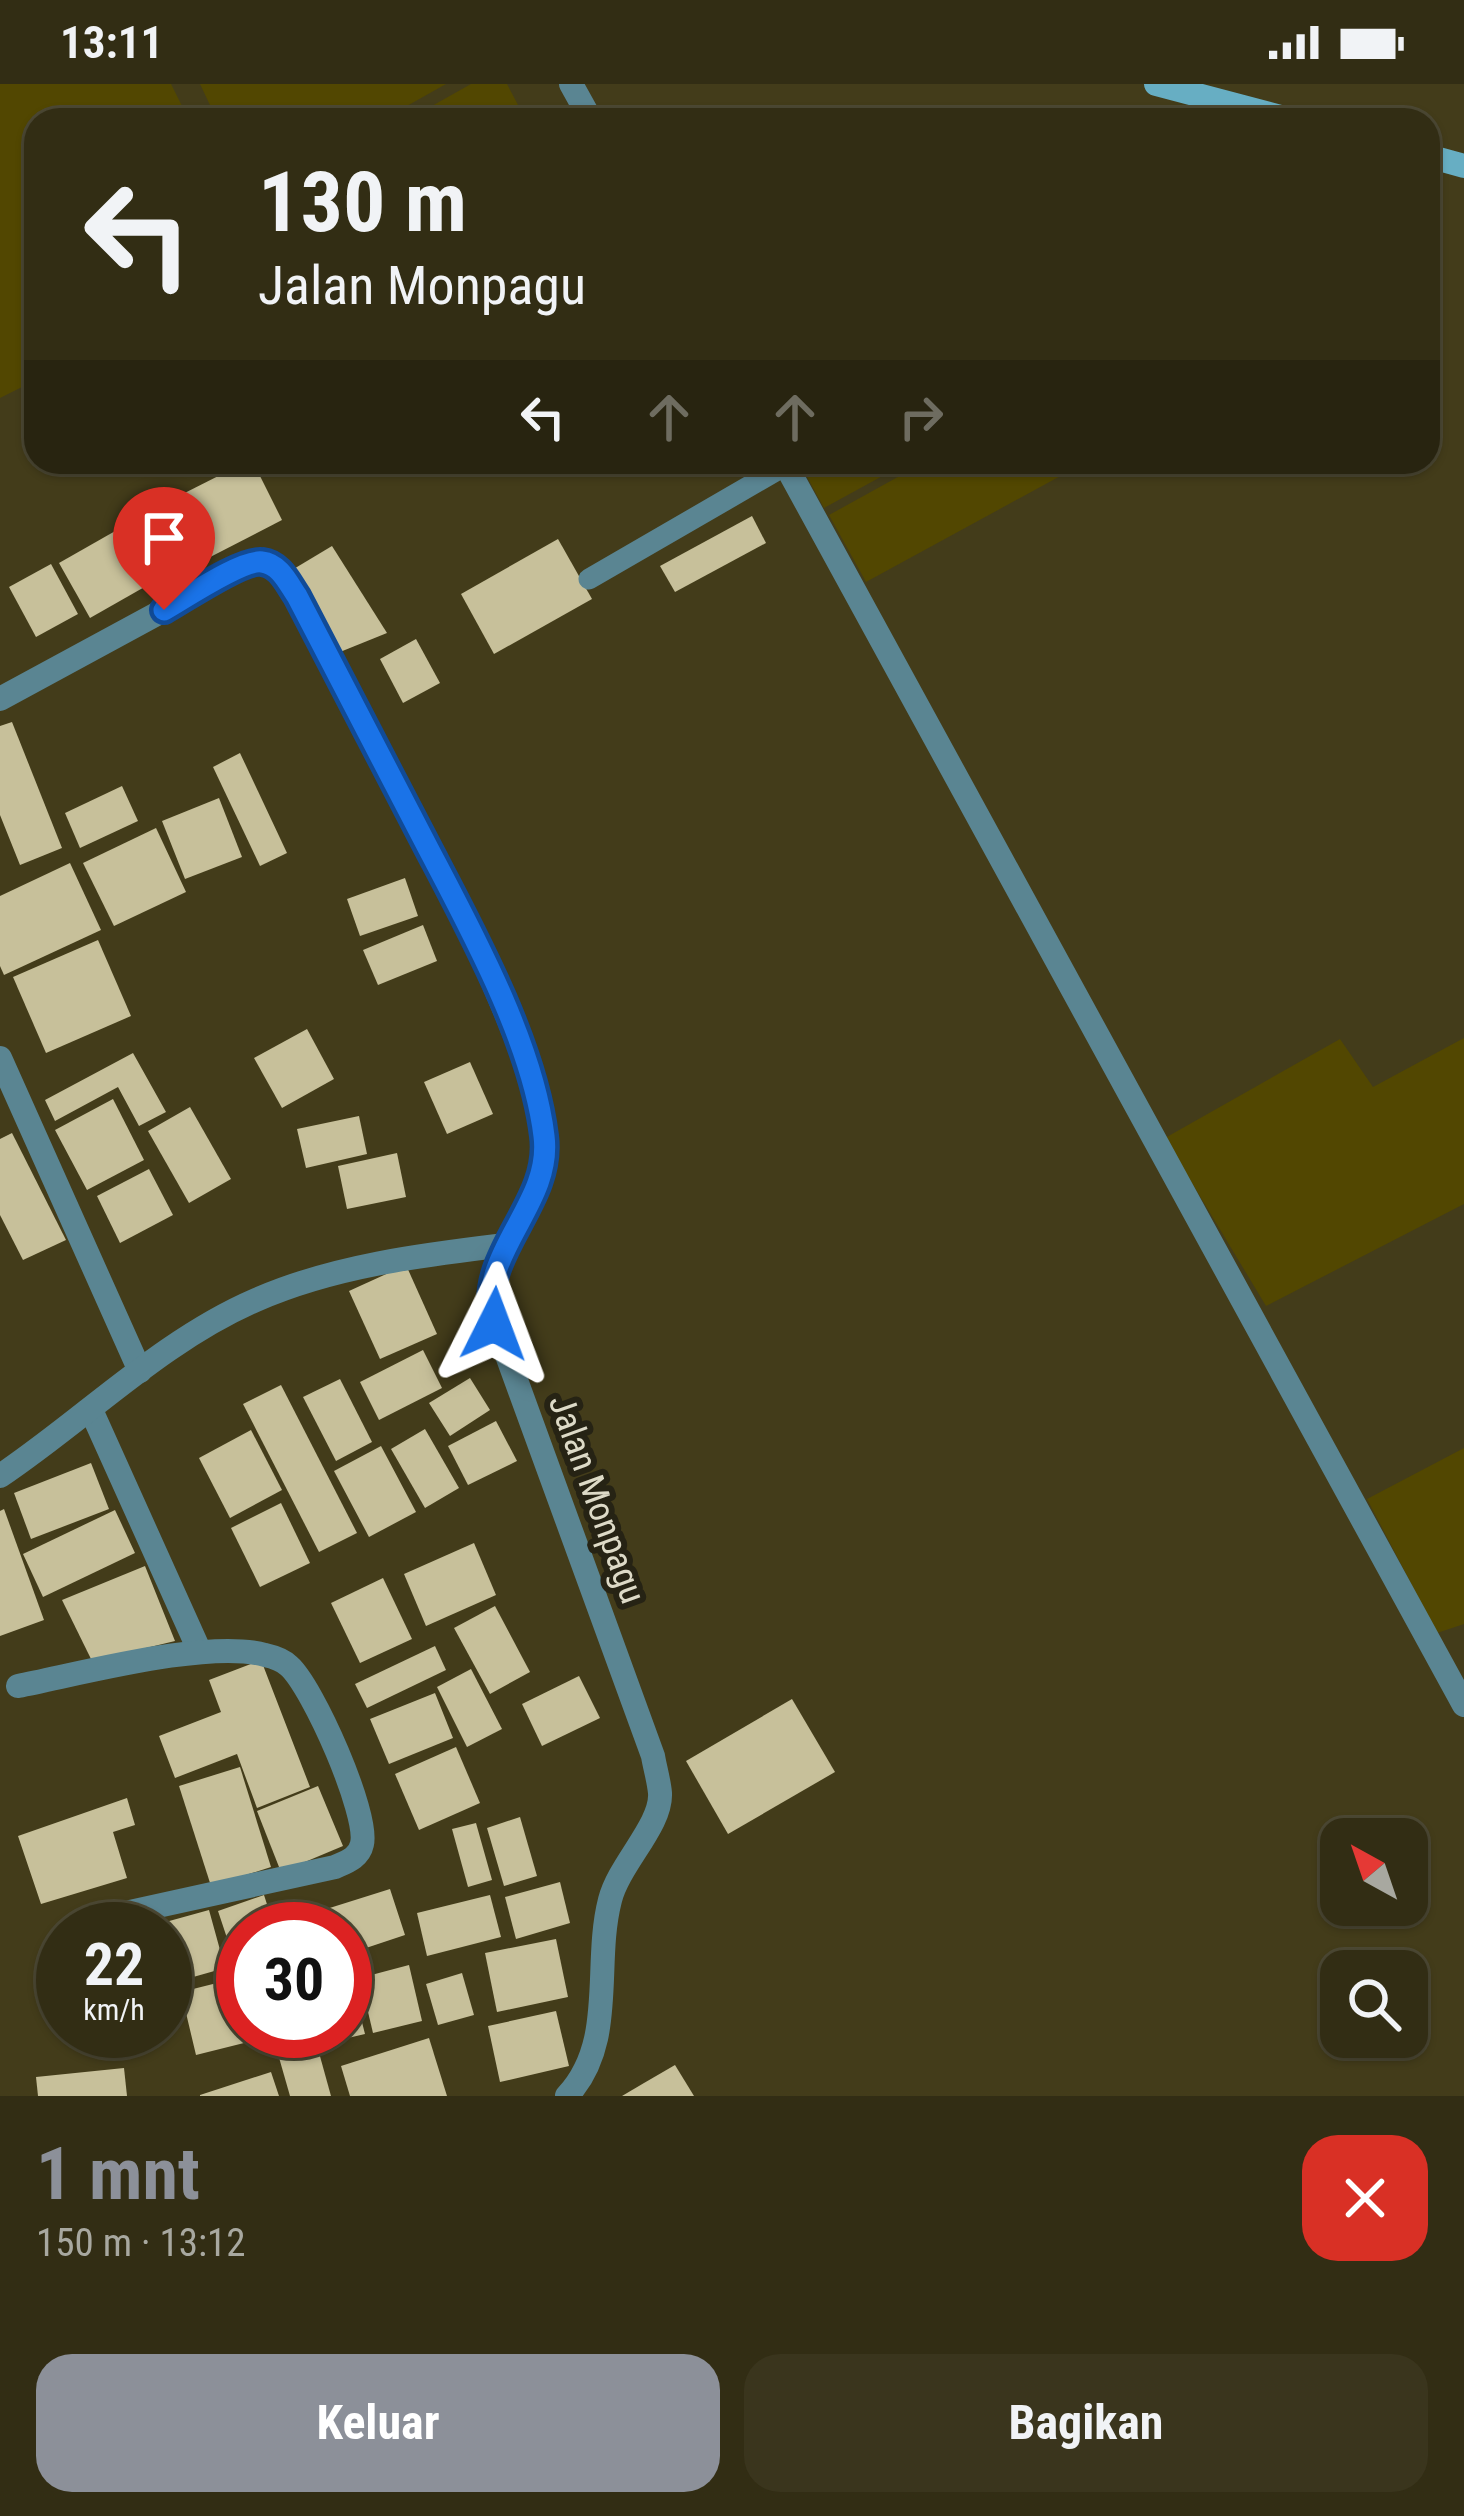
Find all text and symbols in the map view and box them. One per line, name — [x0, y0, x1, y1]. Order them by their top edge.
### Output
text: 13:11 — [60, 16, 163, 69]
text: 130 m — [258, 153, 467, 252]
icon: left — [60, 156, 216, 312]
text: Jalan Monpagu — [258, 254, 586, 317]
icon: left — [510, 384, 576, 450]
icon: ahead — [636, 384, 702, 450]
icon: ahead — [762, 384, 828, 450]
icon: right — [888, 384, 954, 450]
pin — [113, 487, 215, 610]
icon: arrive — [131, 505, 197, 571]
position arrow — [431, 1261, 557, 1387]
street label: Jalan Monpagu — [540, 1389, 654, 1609]
north arrow — [1320, 1818, 1428, 1926]
map controls — [1320, 1818, 1428, 2058]
speed limit sign: 30 — [216, 1902, 372, 2058]
text: 22 — [84, 1929, 144, 2000]
button: search — [1320, 1950, 1428, 2058]
text: km/h — [83, 1992, 145, 2027]
text: 1 mnt — [36, 2132, 200, 2217]
button: close — [1302, 2135, 1428, 2261]
text: 150 m · 13:12 — [36, 2220, 246, 2266]
button: Keluar — [36, 2354, 720, 2492]
button: Bagikan — [744, 2354, 1428, 2492]

